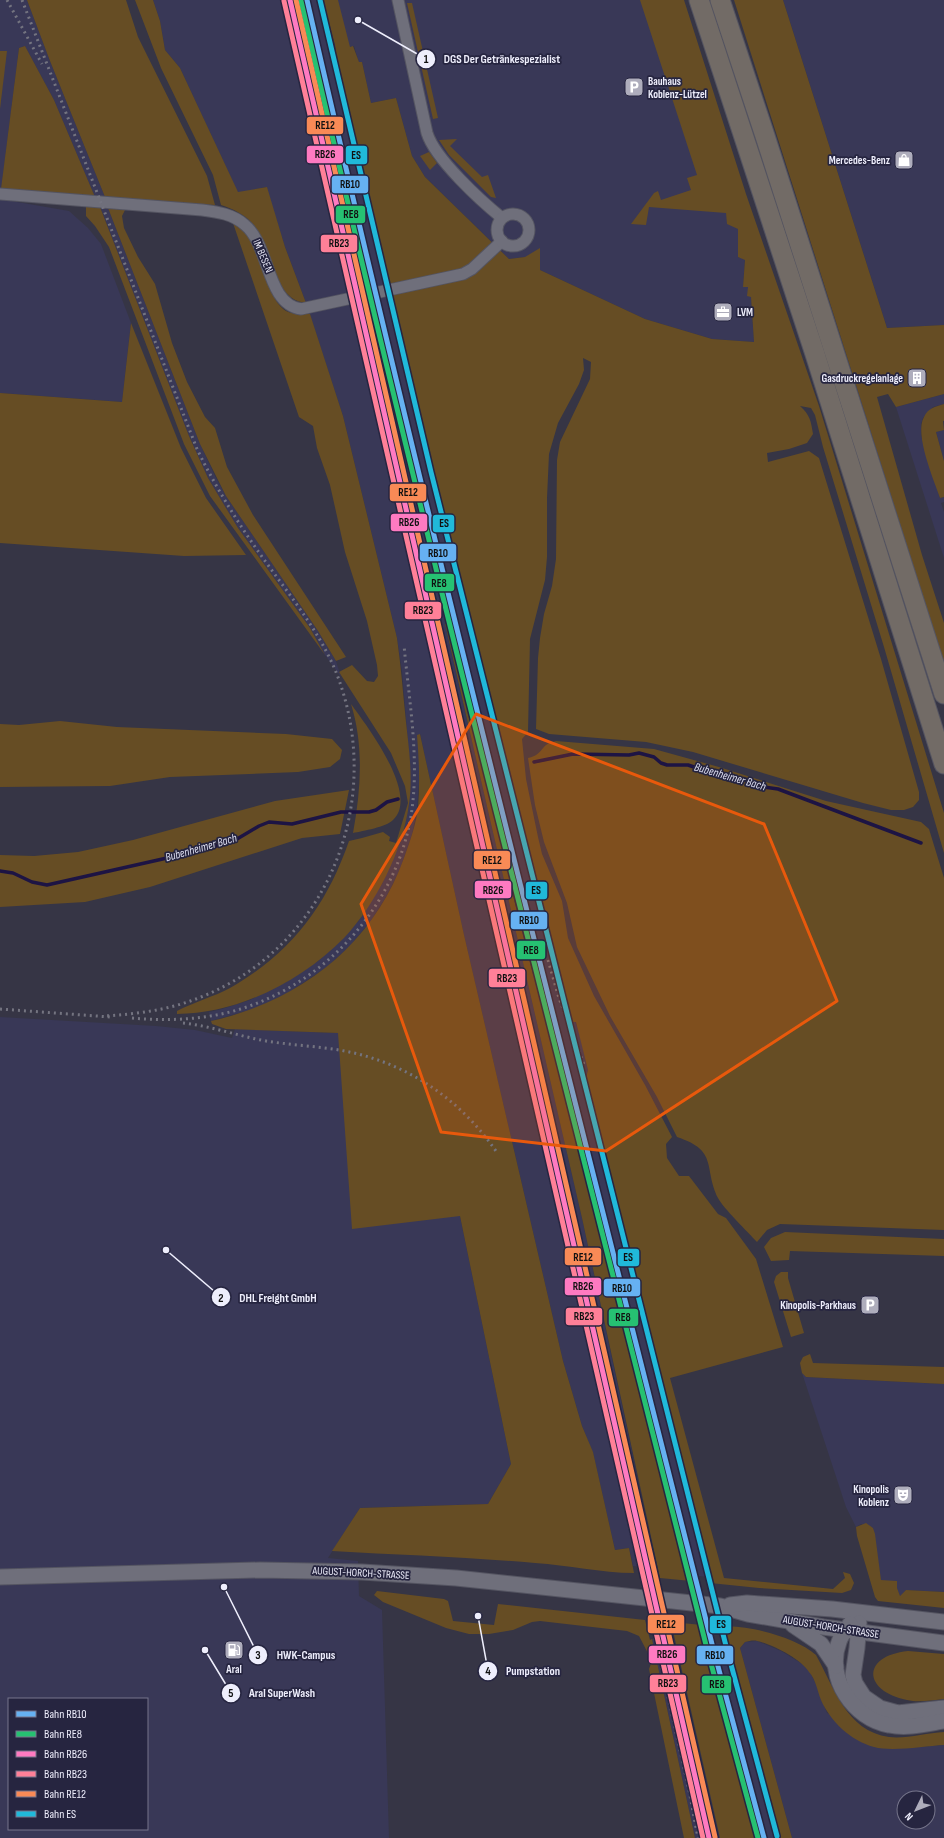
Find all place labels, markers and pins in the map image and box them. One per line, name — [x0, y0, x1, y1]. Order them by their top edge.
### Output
callout: DGS Der Getränkespezialist — [416, 47, 568, 71]
place label: Bauhaus Koblenz-Lützel — [648, 75, 707, 101]
parking icon: Bauhaus Koblenz-Lützel — [623, 76, 645, 98]
shop icon: Mercedes-Benz — [893, 149, 915, 171]
place label: Mercedes-Benz — [829, 154, 891, 167]
office icon: LVM — [712, 301, 734, 323]
place label: LVM — [737, 306, 753, 319]
building icon: Gasdruckregelanlage — [906, 367, 928, 389]
place label: Gasdruckregelanlage — [821, 372, 903, 385]
callout: DHL Freight GmbH — [211, 1285, 324, 1309]
parking icon: Kinopolis-Parkhaus — [859, 1294, 881, 1316]
place label: Kinopolis-Parkhaus — [780, 1299, 856, 1312]
place label: Kinopolis Koblenz — [853, 1483, 890, 1509]
theatre icon: Kinopolis Koblenz — [892, 1484, 914, 1506]
fuel station icon: Aral — [223, 1639, 245, 1661]
callout: HWK-Campus — [248, 1643, 343, 1667]
callout: Pumpstation — [478, 1659, 568, 1683]
place label: Aral — [225, 1663, 242, 1676]
callout: Aral SuperWash — [221, 1681, 323, 1705]

